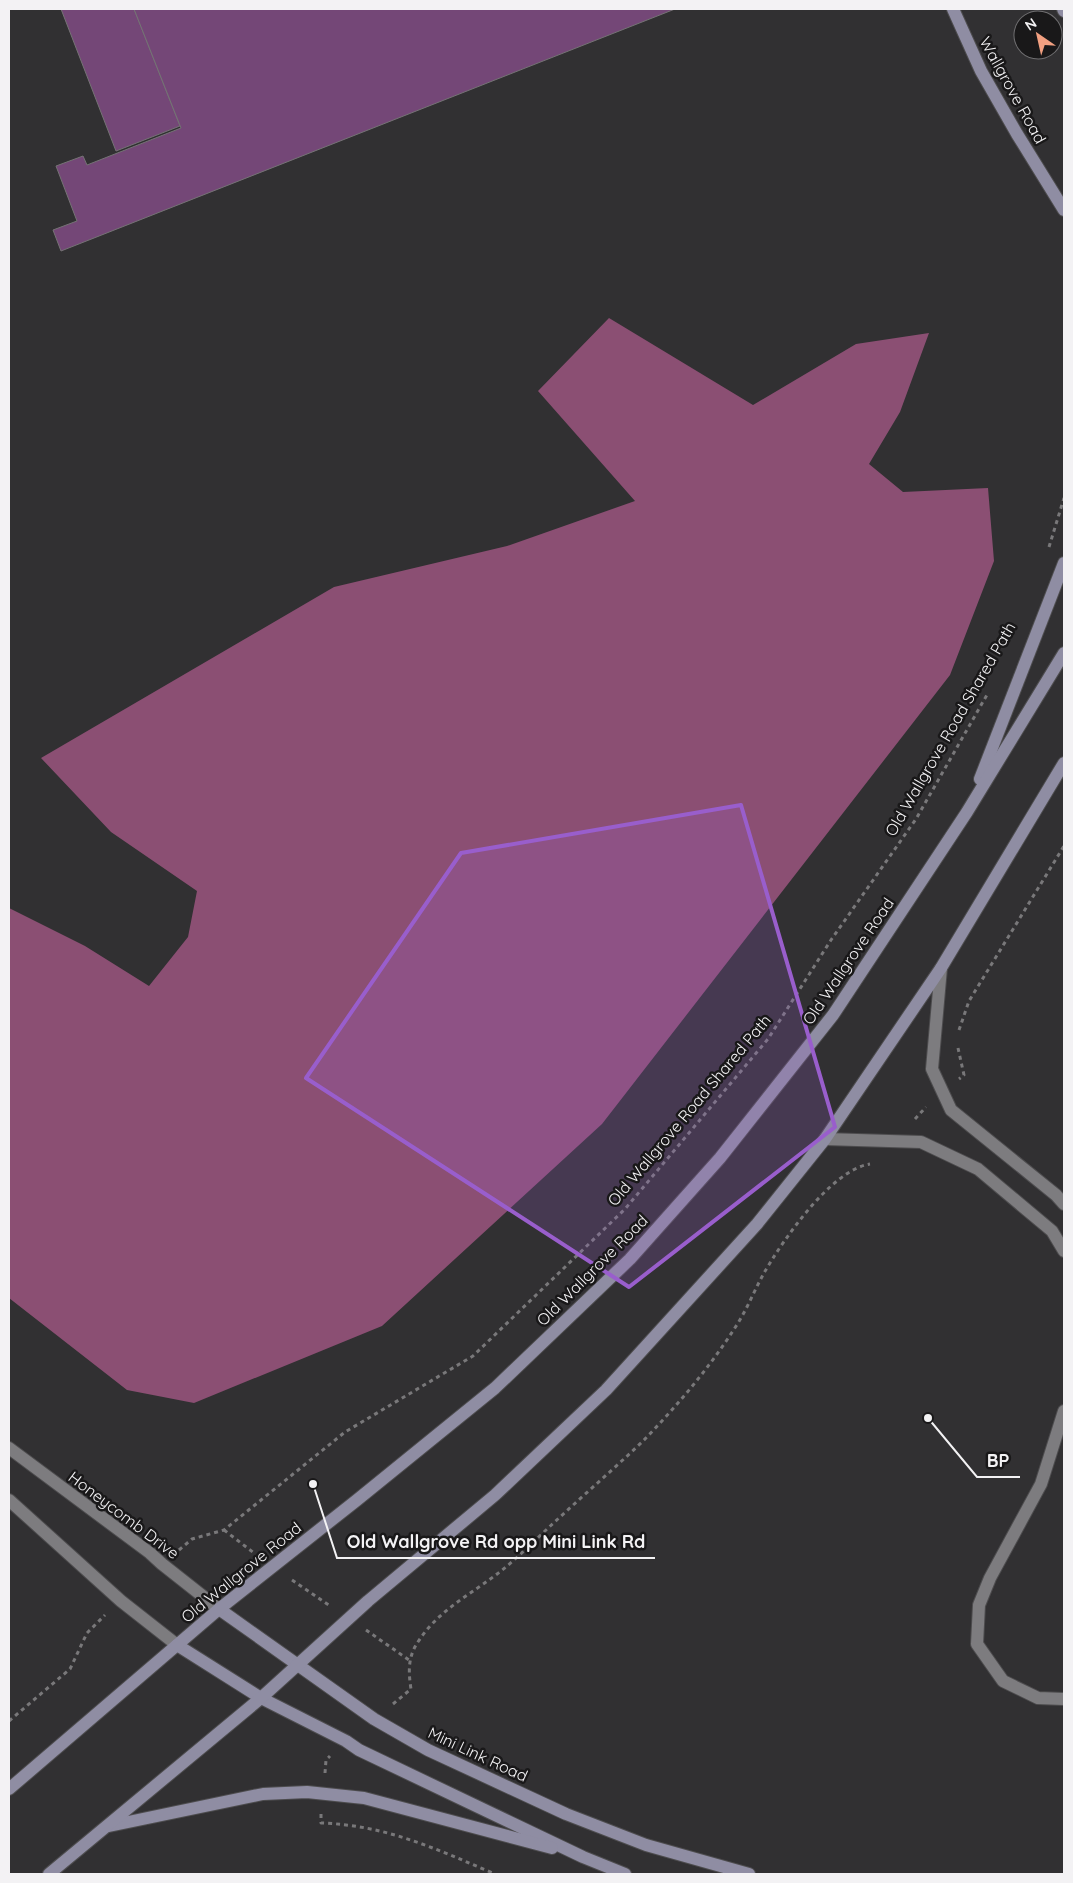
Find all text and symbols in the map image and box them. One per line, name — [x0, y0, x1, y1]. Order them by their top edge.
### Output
north arrow — [1013, 10, 1063, 60]
text: N — [1021, 14, 1040, 35]
street label: Wallgrove Road — [975, 33, 1051, 147]
street label: Old Wallgrove Road Shared Path — [880, 619, 1020, 839]
street label: Old Wallgrove Road — [798, 894, 898, 1028]
street label: Old Wallgrove Road Shared Path — [603, 1010, 775, 1210]
street label: Old Wallgrove Road — [532, 1210, 652, 1330]
callout: BP — [977, 1444, 1020, 1477]
text: BP — [987, 1449, 1009, 1472]
street label: Honeycomb Drive — [65, 1467, 183, 1563]
street label: Old Wallgrove Road — [177, 1517, 305, 1627]
callout: Old Wallgrove Rd opp Mini Link Rd — [337, 1525, 655, 1558]
text: Old Wallgrove Rd opp Mini Link Rd — [347, 1530, 645, 1553]
street label: Mini Link Road — [425, 1722, 531, 1786]

